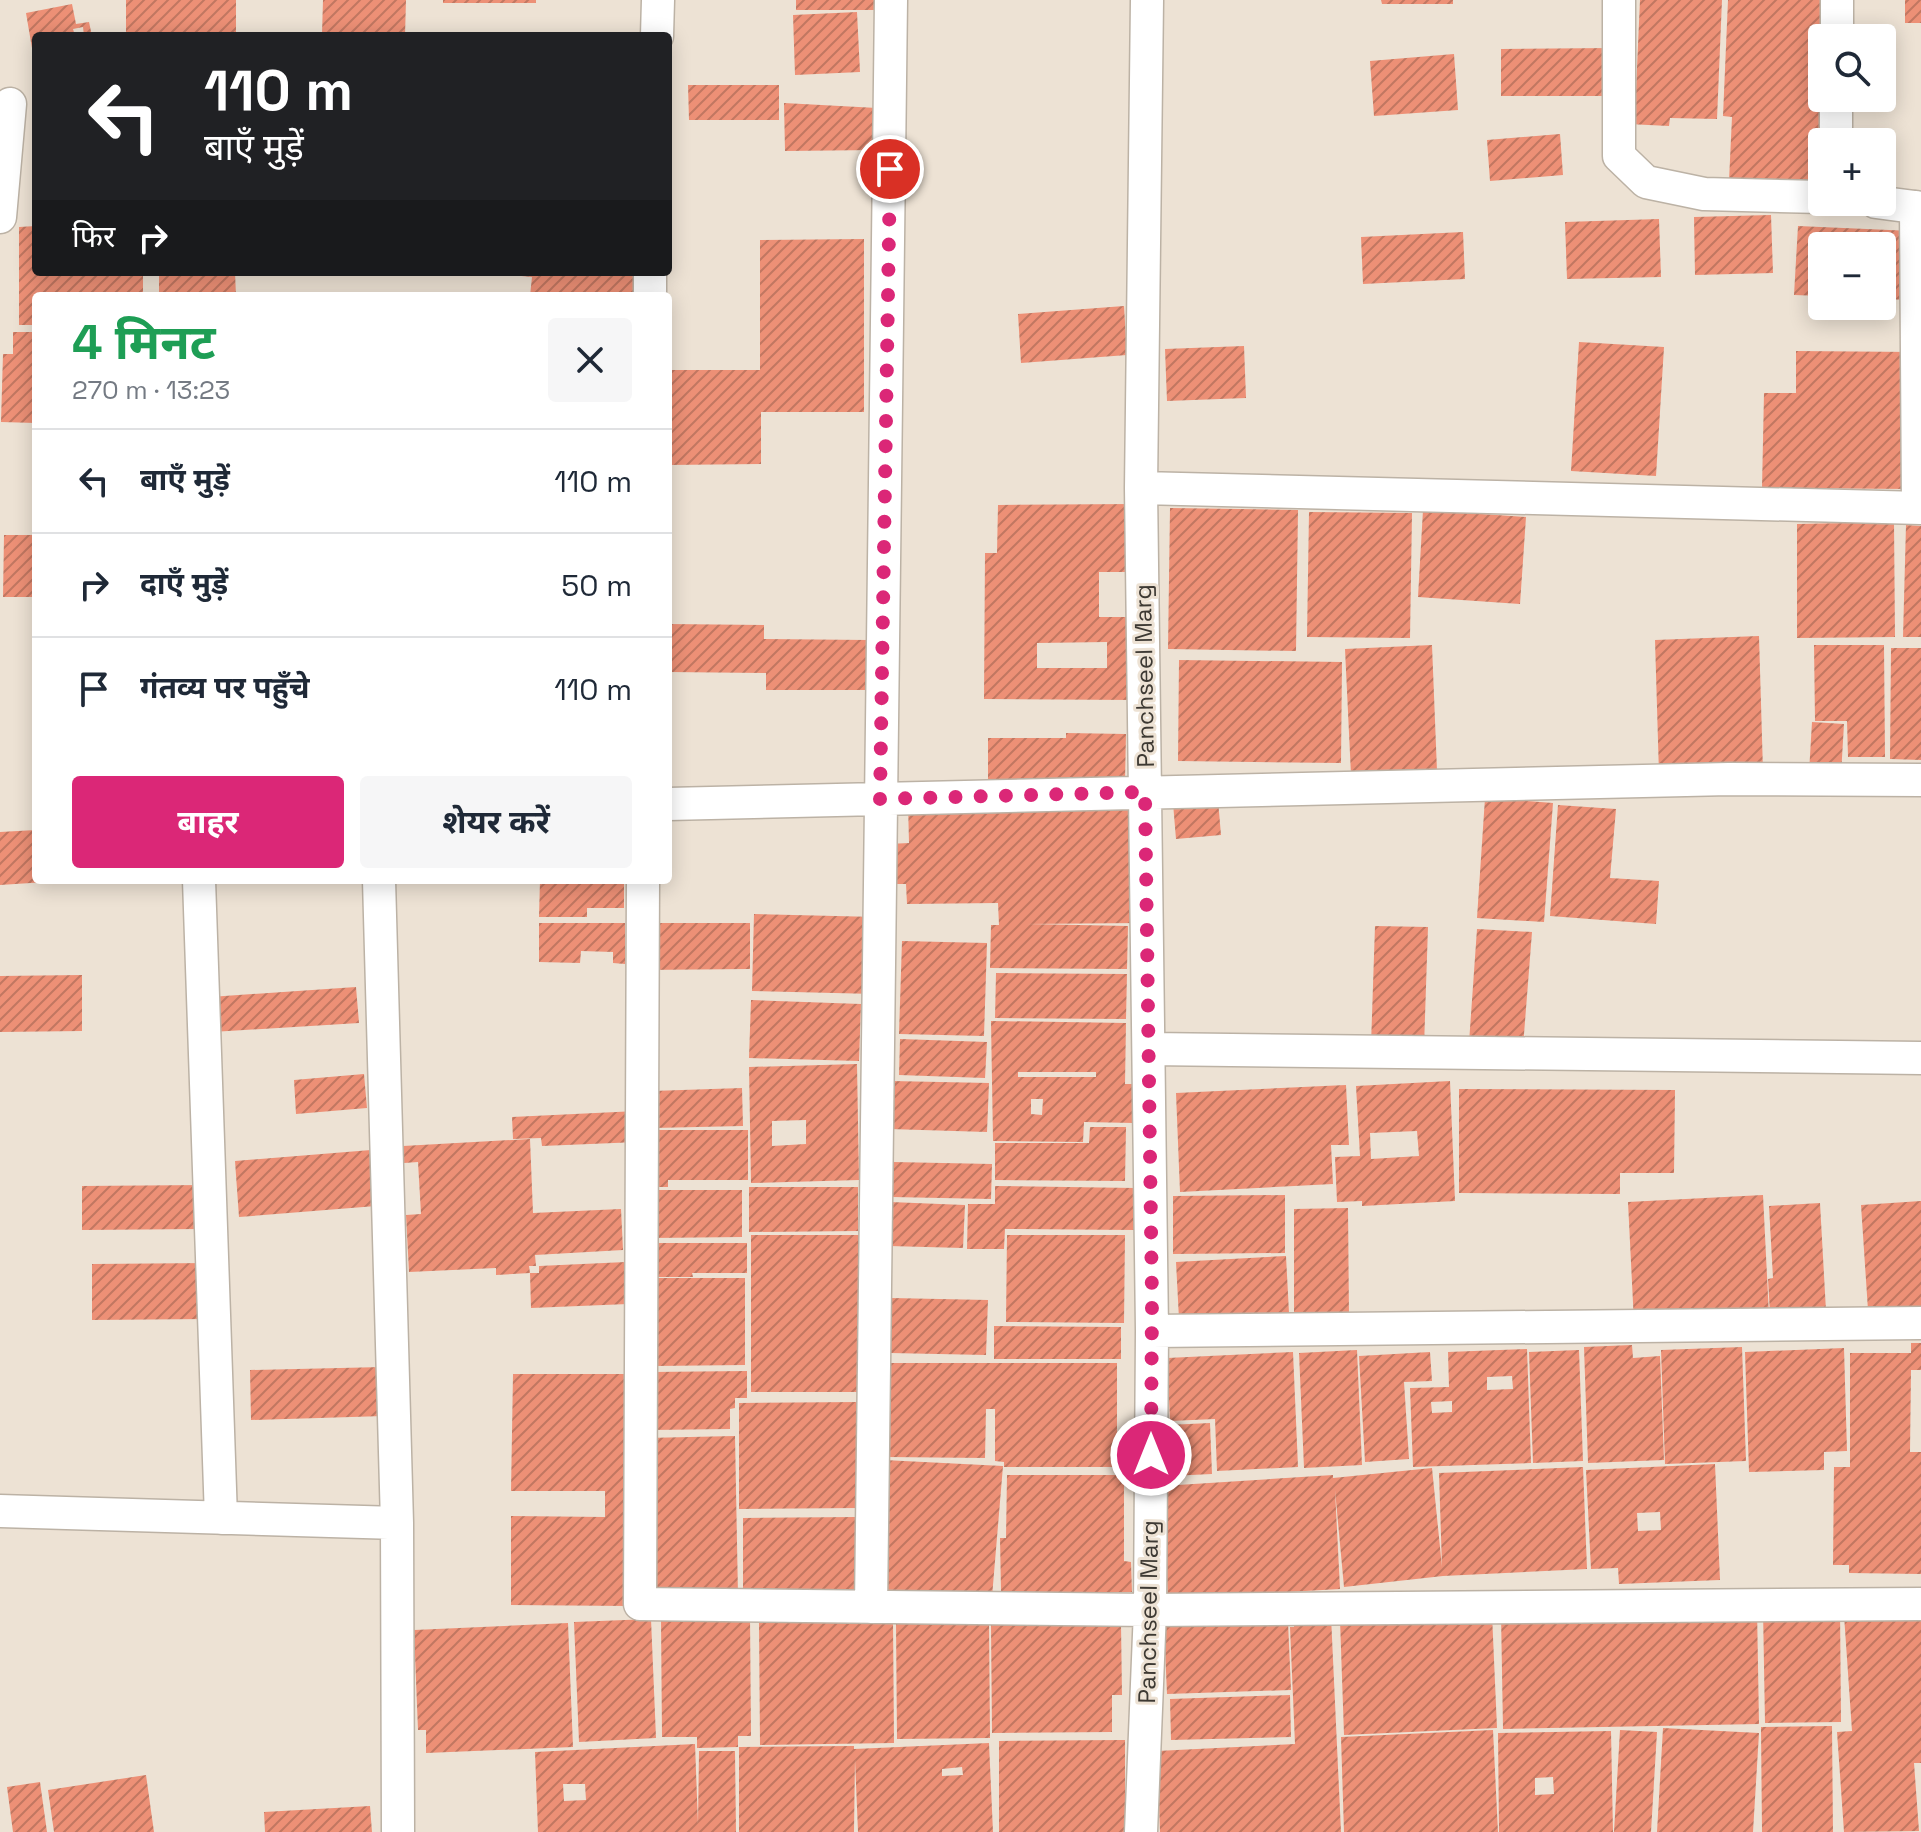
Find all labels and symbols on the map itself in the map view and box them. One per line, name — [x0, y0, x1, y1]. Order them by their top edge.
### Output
pin — [856, 135, 924, 203]
street label: Panchseel Marg — [1127, 584, 1161, 768]
position arrow — [1109, 1413, 1193, 1497]
street label: Panchseel Marg — [1131, 1520, 1165, 1704]

